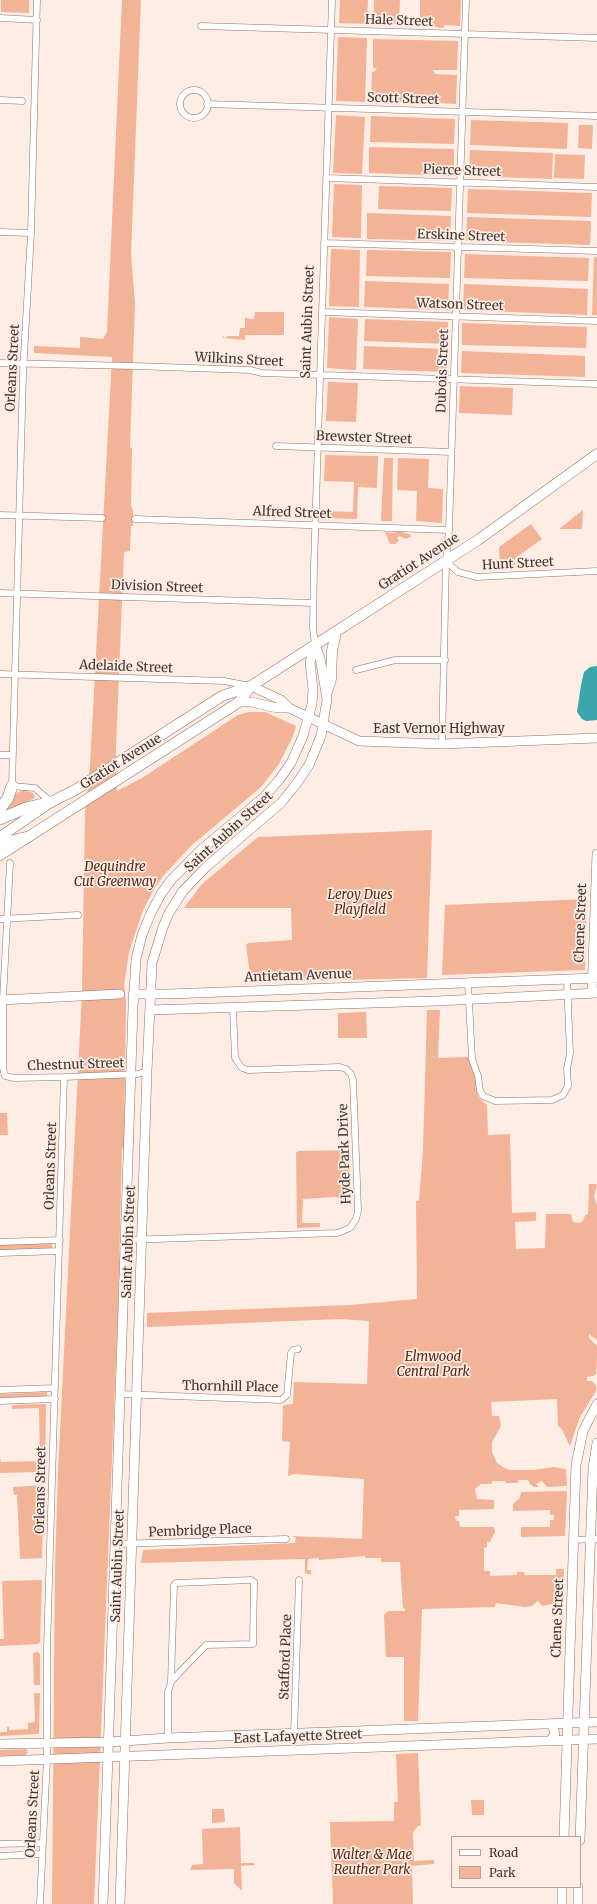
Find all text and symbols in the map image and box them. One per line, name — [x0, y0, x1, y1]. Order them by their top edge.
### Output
street label: Hale Street — [365, 12, 433, 30]
street label: Scott Street — [367, 90, 439, 108]
street label: Pierce Street — [423, 162, 501, 180]
street label: Erskine Street — [417, 227, 505, 245]
street label: Saint Aubin Street — [298, 265, 318, 379]
street label: Watson Street — [416, 296, 504, 314]
street label: Orleans Street — [3, 324, 23, 412]
street label: Dubois Street — [434, 329, 452, 413]
street label: Wilkins Street — [194, 350, 284, 370]
street label: Brewster Street — [316, 429, 412, 447]
street label: Alfred Street — [252, 504, 332, 522]
street label: Gratiot Avenue — [376, 530, 462, 594]
street label: Hunt Street — [482, 554, 554, 574]
street label: Division Street — [111, 578, 203, 596]
street label: Adelaide Street — [79, 658, 173, 676]
street label: East Vernor Highway — [373, 721, 505, 737]
street label: Gratiot Avenue — [78, 731, 164, 793]
street label: Saint Aubin Street — [182, 788, 276, 876]
park label: Dequindre Cut Greenway — [74, 859, 156, 890]
street label: Chene Street — [572, 883, 590, 963]
park label: Leroy Dues Playfield — [327, 887, 393, 918]
street label: Antietam Avenue — [244, 966, 352, 986]
street label: Chestnut Street — [27, 1056, 125, 1074]
street label: Hyde Park Drive — [335, 1103, 355, 1205]
street label: Orleans Street — [42, 1122, 60, 1210]
street label: Saint Aubin Street — [119, 1185, 139, 1299]
park label: Elmwood Central Park — [396, 1349, 470, 1380]
street label: Thornhill Place — [182, 1378, 278, 1396]
street label: Orleans Street — [32, 1446, 50, 1534]
street label: Saint Aubin Street — [108, 1509, 128, 1623]
street label: Pembridge Place — [148, 1521, 252, 1541]
street label: Chene Street — [549, 1578, 567, 1658]
street label: Stafford Place — [277, 1614, 295, 1700]
street label: East Lafayette Street — [233, 1727, 363, 1747]
street label: Orleans Street — [23, 1770, 43, 1858]
legend — [451, 1836, 581, 1888]
text: Road — [489, 1845, 518, 1860]
park label: Walter & Mae Reuther Park — [332, 1847, 412, 1878]
text: Park — [489, 1865, 516, 1880]

